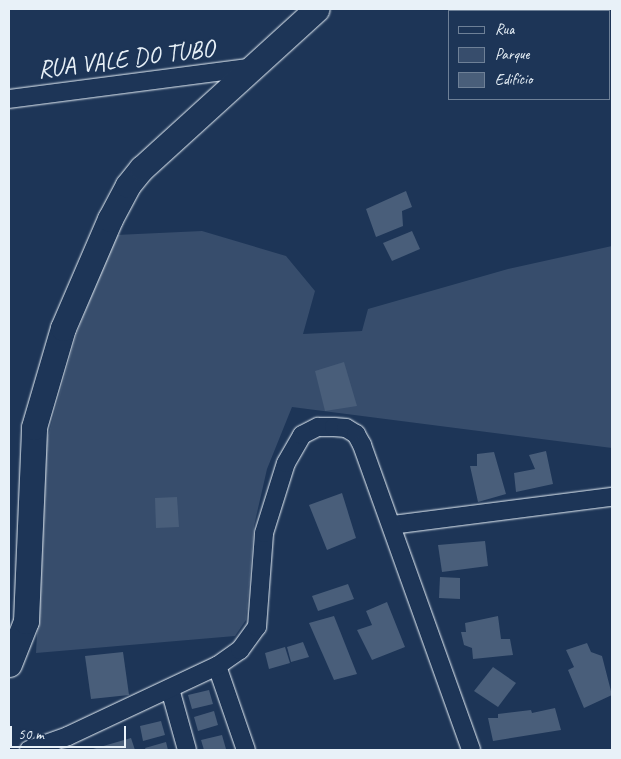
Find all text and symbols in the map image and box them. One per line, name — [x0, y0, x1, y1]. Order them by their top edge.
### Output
legend — [448, 10, 611, 100]
text: Rua — [495, 20, 514, 39]
street label: RUA VALE DO TUBO — [36, 33, 216, 85]
text: Parque — [495, 45, 529, 64]
text: Edifício — [495, 70, 532, 89]
scale bar — [12, 716, 129, 748]
text: 50 m — [18, 725, 44, 744]

